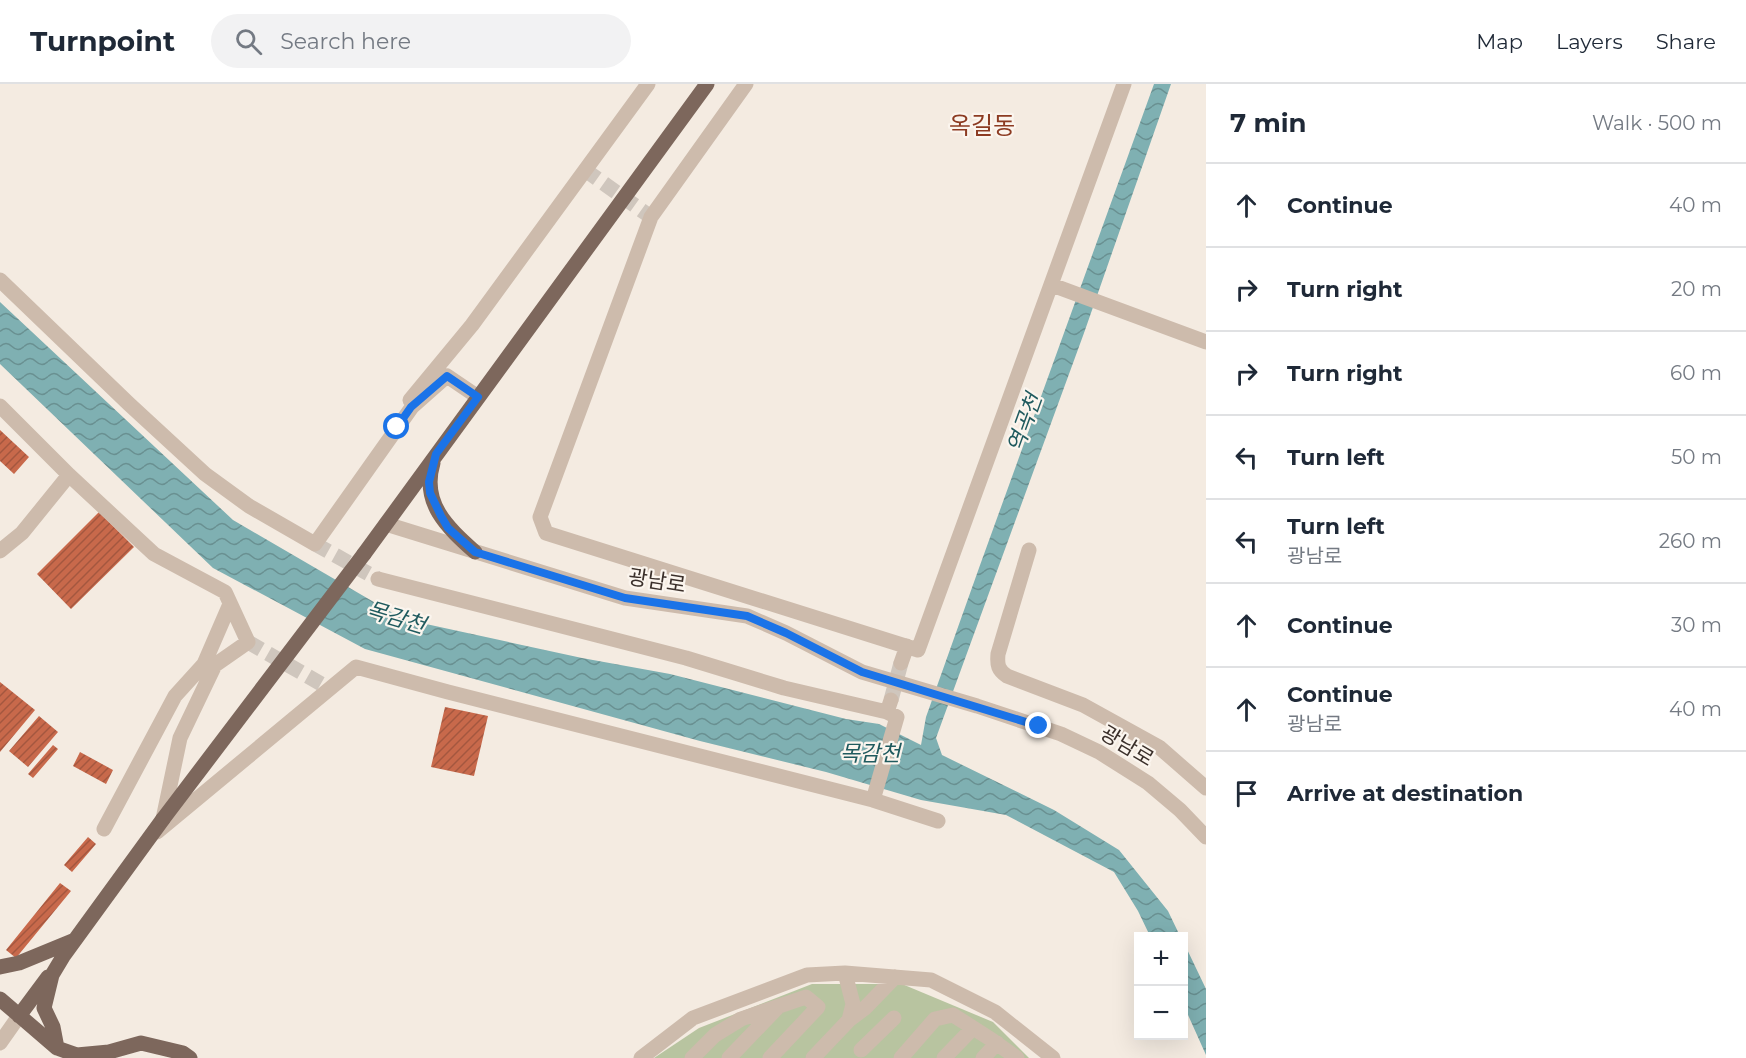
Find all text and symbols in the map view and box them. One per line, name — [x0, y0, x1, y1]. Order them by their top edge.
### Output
search box — [211, 14, 631, 68]
text: Turnpoint — [30, 24, 175, 58]
icon: search — [232, 25, 265, 58]
text: Search here — [280, 28, 411, 55]
text: Map — [1476, 29, 1523, 54]
text: Layers — [1556, 29, 1623, 54]
text: Share — [1656, 29, 1716, 54]
text: 7 min — [1230, 107, 1307, 139]
district label: 옥길동 — [949, 111, 1015, 140]
text: Walk · 500 m — [1592, 111, 1722, 135]
icon: ahead — [1230, 189, 1263, 222]
text: Continue — [1287, 192, 1393, 219]
text: 40 m — [1669, 193, 1722, 217]
icon: right — [1230, 273, 1263, 306]
text: Turn right — [1287, 276, 1402, 303]
text: 20 m — [1671, 277, 1722, 301]
icon: right — [1230, 357, 1263, 390]
text: Turn right — [1287, 360, 1402, 387]
text: 60 m — [1670, 361, 1722, 385]
water label: 역곡천 — [1001, 387, 1048, 456]
route start — [383, 413, 409, 439]
icon: left — [1230, 441, 1263, 474]
text: Turn left — [1287, 444, 1385, 471]
text: 50 m — [1671, 445, 1722, 469]
text: Turn left — [1287, 513, 1385, 540]
icon: left — [1230, 525, 1263, 558]
text: 260 m — [1659, 529, 1722, 553]
text: 광남로 — [1287, 544, 1342, 568]
street label: 광남로 — [626, 564, 688, 597]
water label: 목감천 — [363, 596, 431, 640]
icon: ahead — [1230, 609, 1263, 642]
text: Continue — [1287, 612, 1393, 639]
text: 30 m — [1671, 613, 1722, 637]
text: Continue — [1287, 681, 1393, 708]
icon: ahead — [1230, 693, 1263, 726]
text: 40 m — [1669, 697, 1722, 721]
route end — [1025, 712, 1051, 738]
text: 광남로 — [1287, 712, 1342, 736]
street label: 광남로 — [1096, 720, 1159, 771]
water label: 목감천 — [840, 740, 903, 767]
icon: arrive — [1230, 777, 1263, 810]
text: Arrive at destination — [1287, 780, 1523, 807]
map controls — [1134, 932, 1188, 1040]
button: + — [1134, 932, 1188, 986]
button: − — [1134, 986, 1188, 1040]

